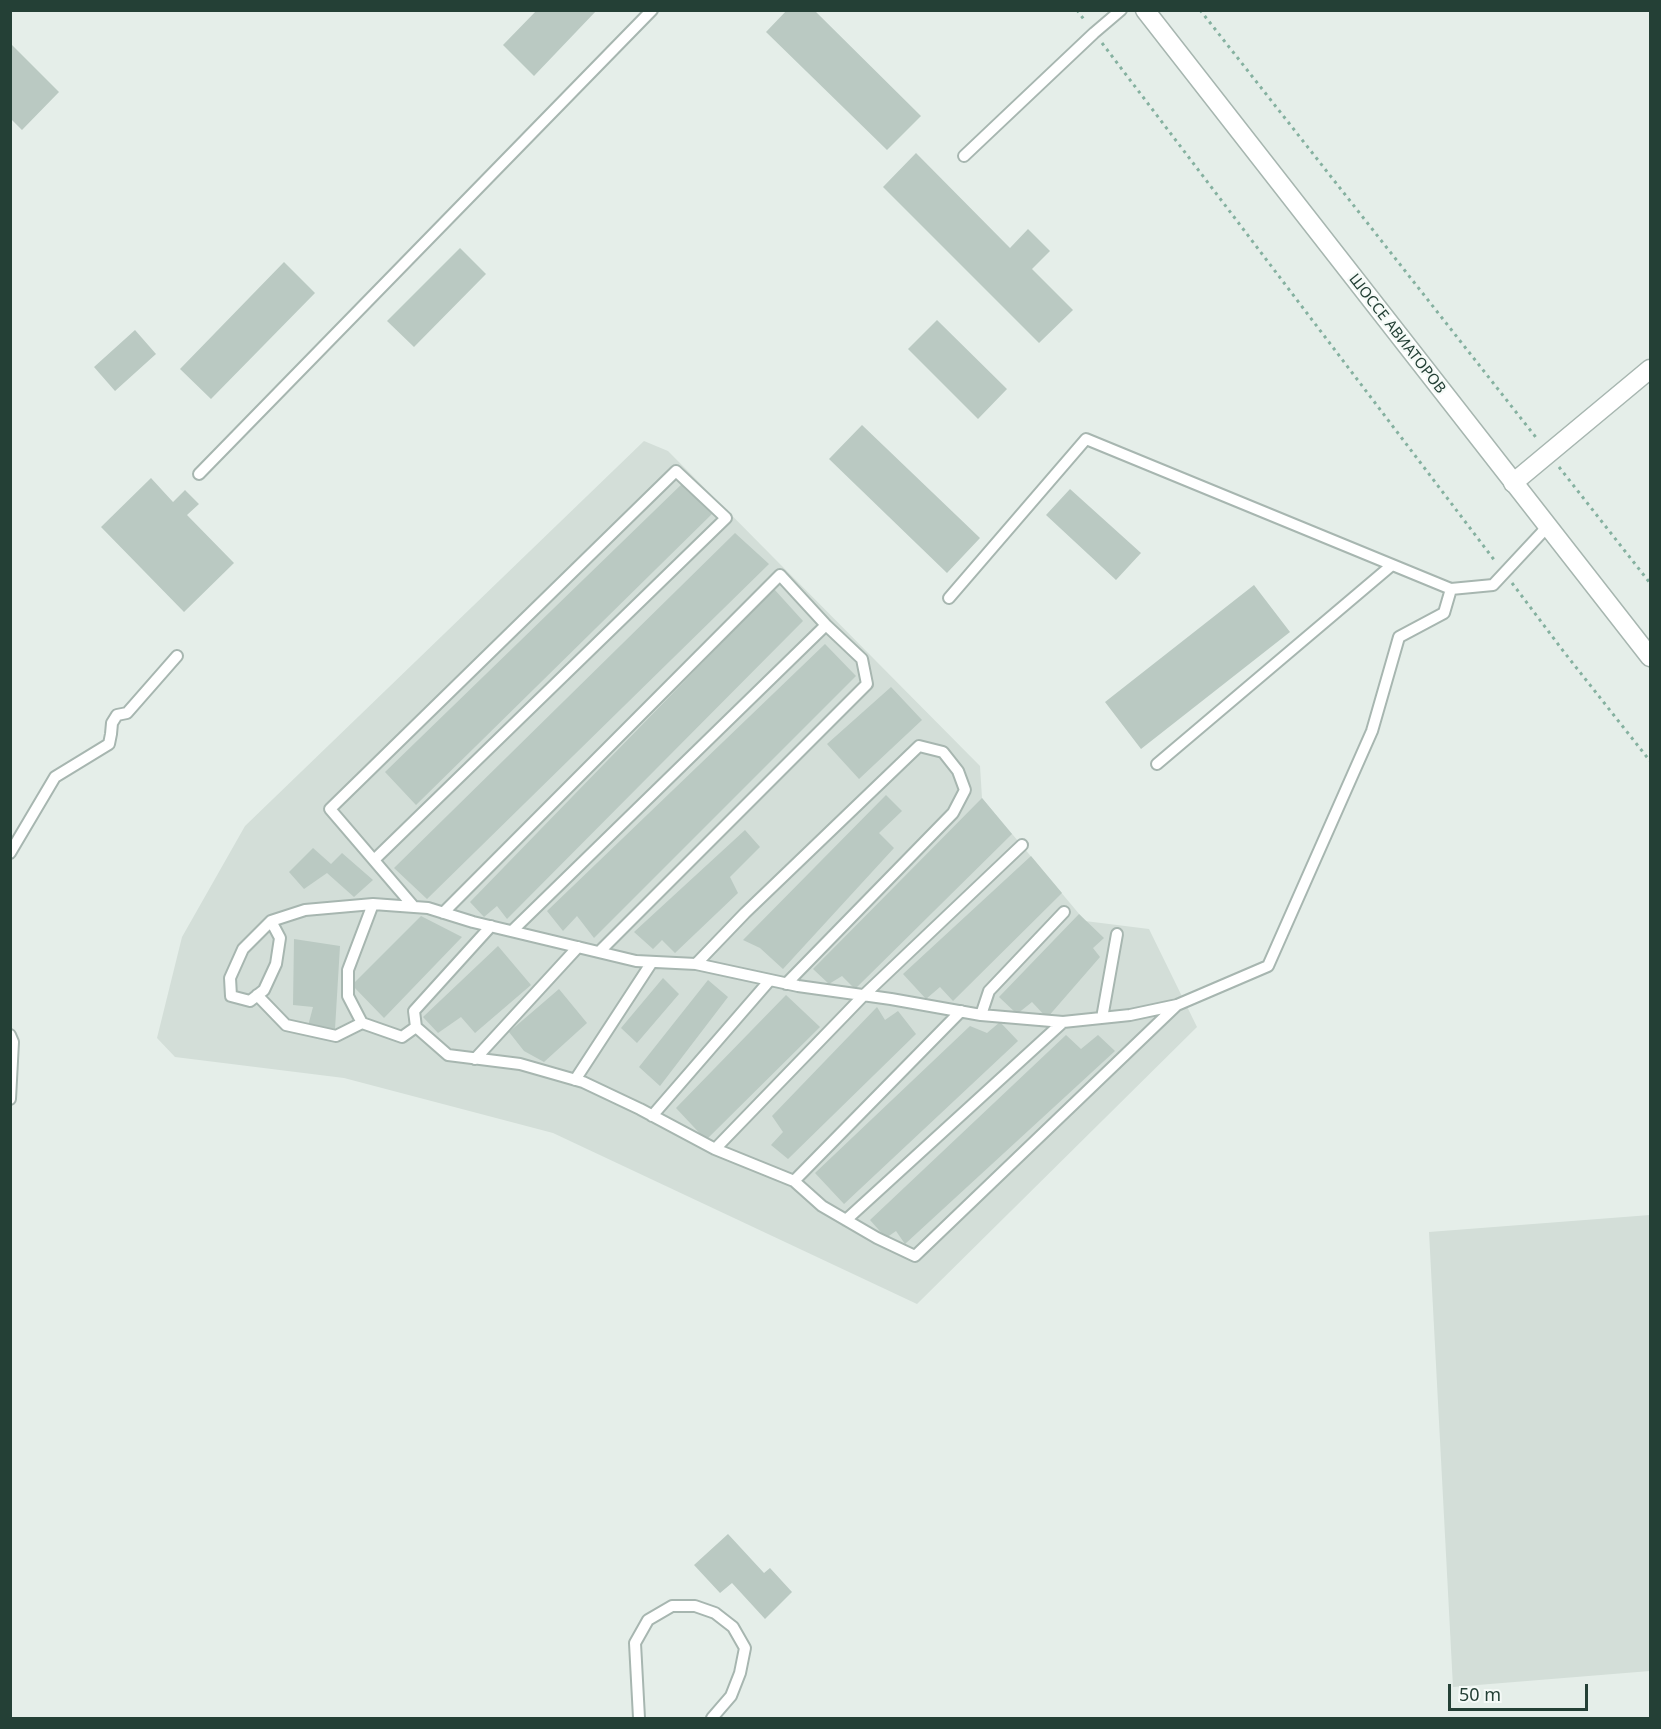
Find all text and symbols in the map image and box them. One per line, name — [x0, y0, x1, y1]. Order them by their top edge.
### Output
street label: ШОССЕ АВИАТОРОВ — [1345, 271, 1449, 397]
scale bar — [1451, 1672, 1590, 1710]
text: 50 m — [1459, 1682, 1501, 1706]

